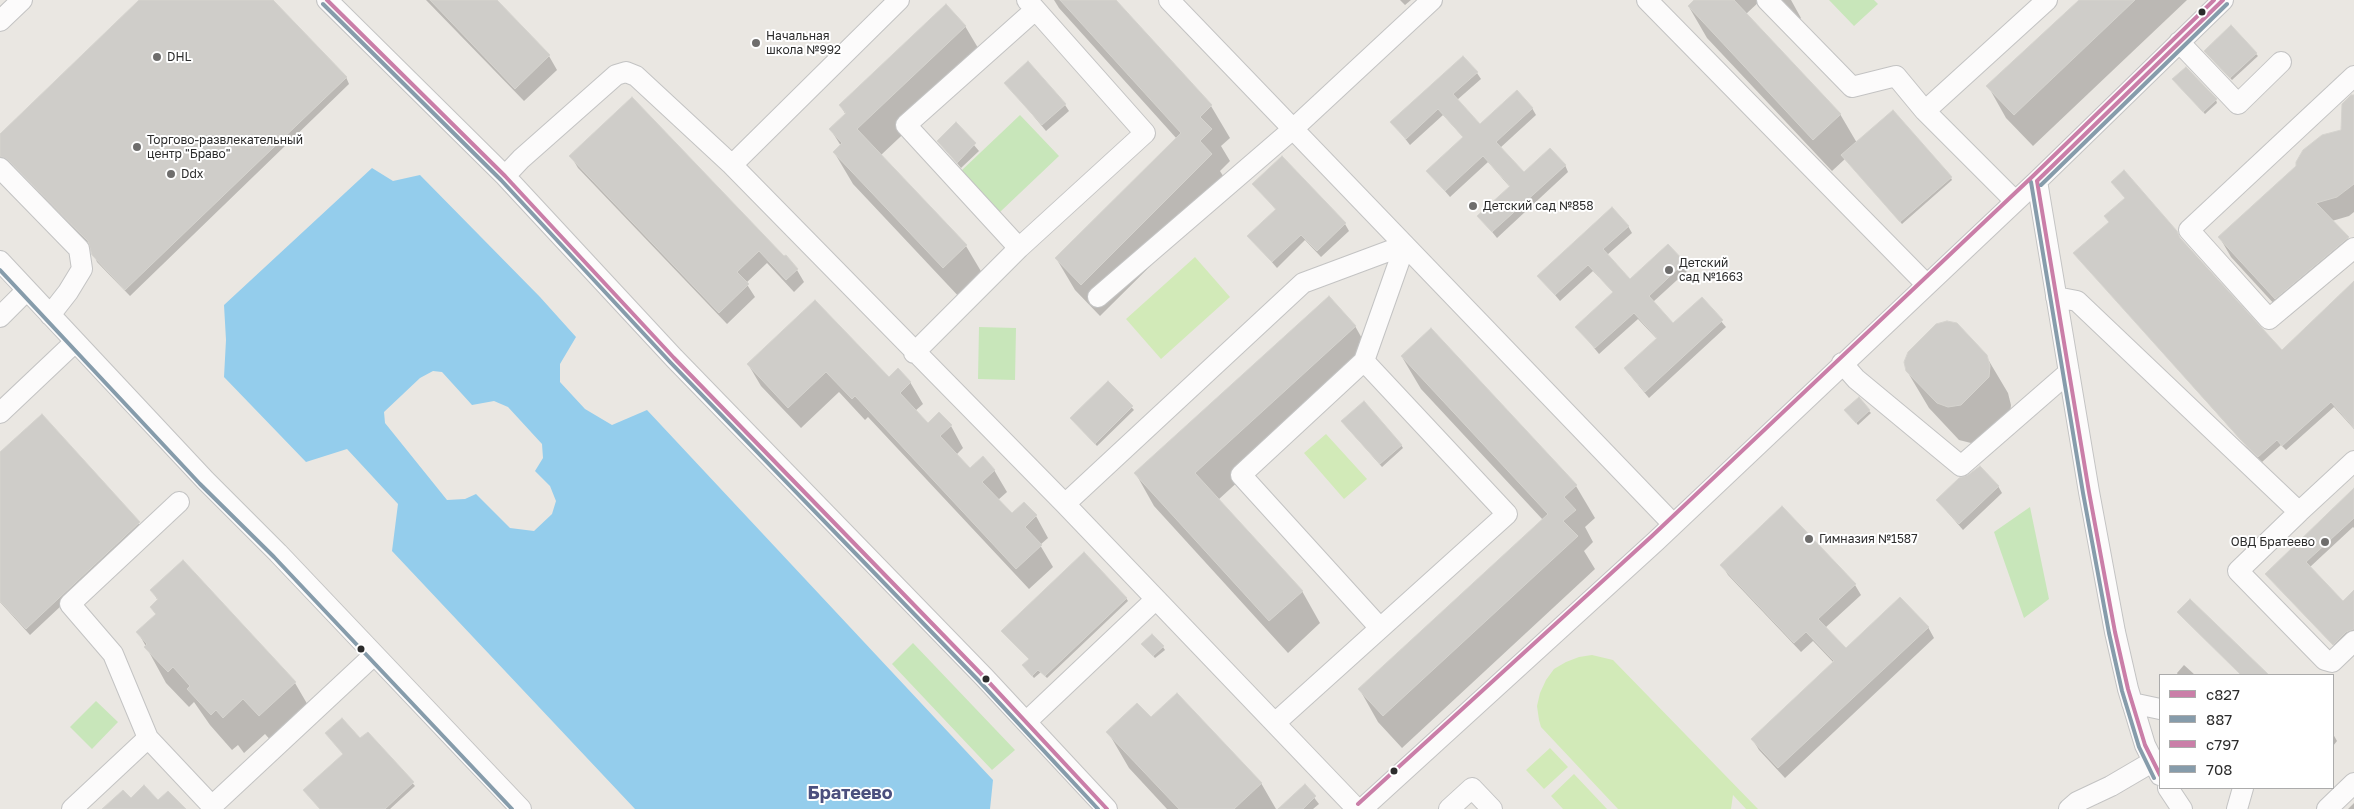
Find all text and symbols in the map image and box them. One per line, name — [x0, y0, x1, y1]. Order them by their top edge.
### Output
unlabelled marker — [2197, 7, 2207, 17]
place label: Начальная школа №992 — [766, 29, 841, 57]
marker: Начальная школа №992 — [750, 37, 762, 49]
place label: DHL — [167, 50, 191, 64]
marker: DHL — [151, 51, 163, 63]
place label: Торгово-развлекательный центр "Браво" — [147, 133, 303, 161]
marker: Торгово-развлекательный центр "Браво" — [131, 141, 143, 153]
place label: Ddx — [181, 167, 203, 181]
marker: Ddx — [165, 168, 177, 180]
place label: Детский сад №858 — [1483, 199, 1594, 213]
marker: Детский сад №858 — [1467, 200, 1479, 212]
place label: Детский сад №1663 — [1679, 256, 1743, 284]
marker: Детский сад №1663 — [1663, 264, 1675, 276]
place label: Гимназия №1587 — [1819, 532, 1918, 546]
marker: Гимназия №1587 — [1803, 533, 1815, 545]
place label: ОВД Братеево — [2231, 535, 2315, 549]
marker: ОВД Братеево — [2319, 536, 2331, 548]
unlabelled marker — [356, 644, 366, 654]
unlabelled marker — [981, 674, 991, 684]
legend — [2159, 674, 2334, 789]
text: с827 — [2206, 685, 2240, 703]
text: 887 — [2206, 710, 2232, 728]
text: с797 — [2206, 735, 2239, 753]
text: 708 — [2206, 760, 2232, 778]
unlabelled marker — [1389, 766, 1399, 776]
district label: Братеево — [807, 782, 893, 804]

